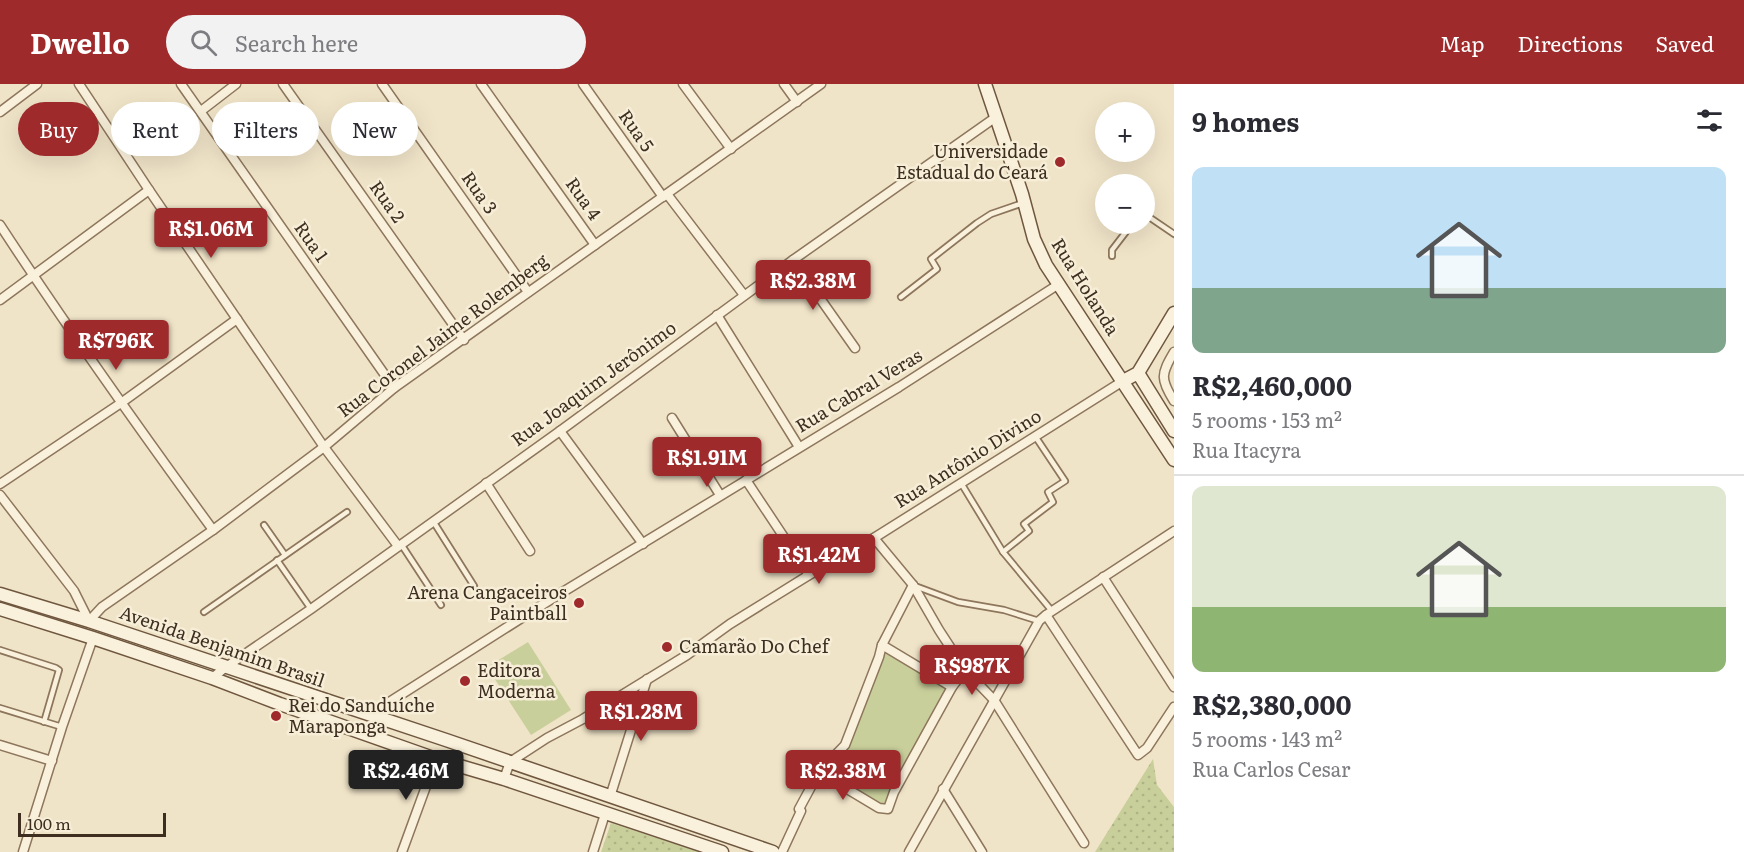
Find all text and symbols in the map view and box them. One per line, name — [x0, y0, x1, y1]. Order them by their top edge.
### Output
search box — [166, 15, 586, 69]
text: Dwello — [30, 21, 130, 63]
icon: search — [187, 26, 220, 59]
text: Search here — [235, 26, 358, 59]
text: Map — [1440, 27, 1485, 58]
text: Directions — [1518, 27, 1623, 58]
text: Saved — [1656, 27, 1714, 58]
text: 9 homes — [1192, 101, 1299, 140]
chip: Buy — [18, 102, 99, 156]
chip: Rent — [111, 102, 200, 156]
chip: Filters — [212, 102, 319, 156]
chip: New — [331, 102, 418, 156]
map controls — [1095, 102, 1155, 234]
button: + — [1095, 102, 1155, 162]
street label: Rua 5 — [613, 104, 662, 157]
icon: filters — [1693, 104, 1726, 137]
place label: Universidade Estadual do Ceará — [896, 137, 1048, 185]
marker: Universidade Estadual do Ceará — [1053, 155, 1067, 169]
street label: Rua 3 — [456, 165, 505, 219]
street label: Rua 4 — [560, 171, 609, 225]
button: − — [1095, 174, 1155, 234]
street label: Rua 2 — [364, 175, 413, 228]
icon: home — [1405, 206, 1513, 314]
pin: R$1.06M — [156, 208, 266, 259]
text: R$1.06M — [168, 212, 254, 242]
street label: Rua 1 — [288, 215, 336, 267]
street label: Rua Holanda — [1046, 232, 1127, 340]
street label: Rua Coronel Jaime Rolemberg — [331, 246, 554, 423]
pin: R$2.38M — [758, 260, 868, 311]
text: R$2.38M — [770, 264, 856, 294]
street label: Rua Joaquim Jerônimo — [505, 314, 681, 452]
pin: R$796K — [67, 320, 165, 371]
text: R$796K — [78, 324, 154, 354]
street label: Rua Cabral Veras — [790, 341, 927, 438]
text: R$2,460,000 — [1192, 365, 1352, 404]
street label: Rua Antônio Divino — [888, 401, 1046, 514]
text: 5 rooms · 153 m² — [1192, 404, 1342, 434]
text: Rua Itacyra — [1192, 434, 1301, 464]
pin: R$1.91M — [652, 437, 762, 488]
text: R$1.91M — [666, 441, 748, 471]
icon: home — [1405, 525, 1513, 633]
pin: R$1.42M — [764, 534, 874, 585]
text: R$1.42M — [777, 538, 861, 568]
place label: Arena Cangaceiros Paintball — [407, 578, 567, 626]
marker: Arena Cangaceiros Paintball — [572, 596, 586, 610]
street label: Avenida Benjamim Brasil — [116, 598, 329, 693]
place label: Camarão Do Chef — [679, 632, 831, 659]
marker: Camarão Do Chef — [660, 640, 674, 654]
pin: R$987K — [923, 645, 1021, 696]
text: R$987K — [934, 649, 1010, 679]
place label: Editora Moderna — [477, 656, 556, 704]
marker: Editora Moderna — [458, 674, 472, 688]
text: R$2,380,000 — [1192, 684, 1352, 723]
place label: Rei do Sanduíche Maraponga — [288, 691, 435, 739]
pin: R$1.28M — [586, 691, 696, 742]
text: R$1.28M — [599, 695, 683, 725]
marker: Rei do Sanduíche Maraponga — [269, 709, 283, 723]
text: 5 rooms · 143 m² — [1192, 723, 1342, 753]
pin: R$2.46M — [351, 750, 461, 801]
pin: R$2.38M — [788, 750, 898, 801]
text: Rua Carlos Cesar — [1192, 753, 1351, 783]
text: R$2.46M — [363, 754, 450, 784]
text: R$2.38M — [800, 754, 886, 784]
scale bar — [18, 810, 166, 838]
text: 100 m — [27, 811, 71, 835]

